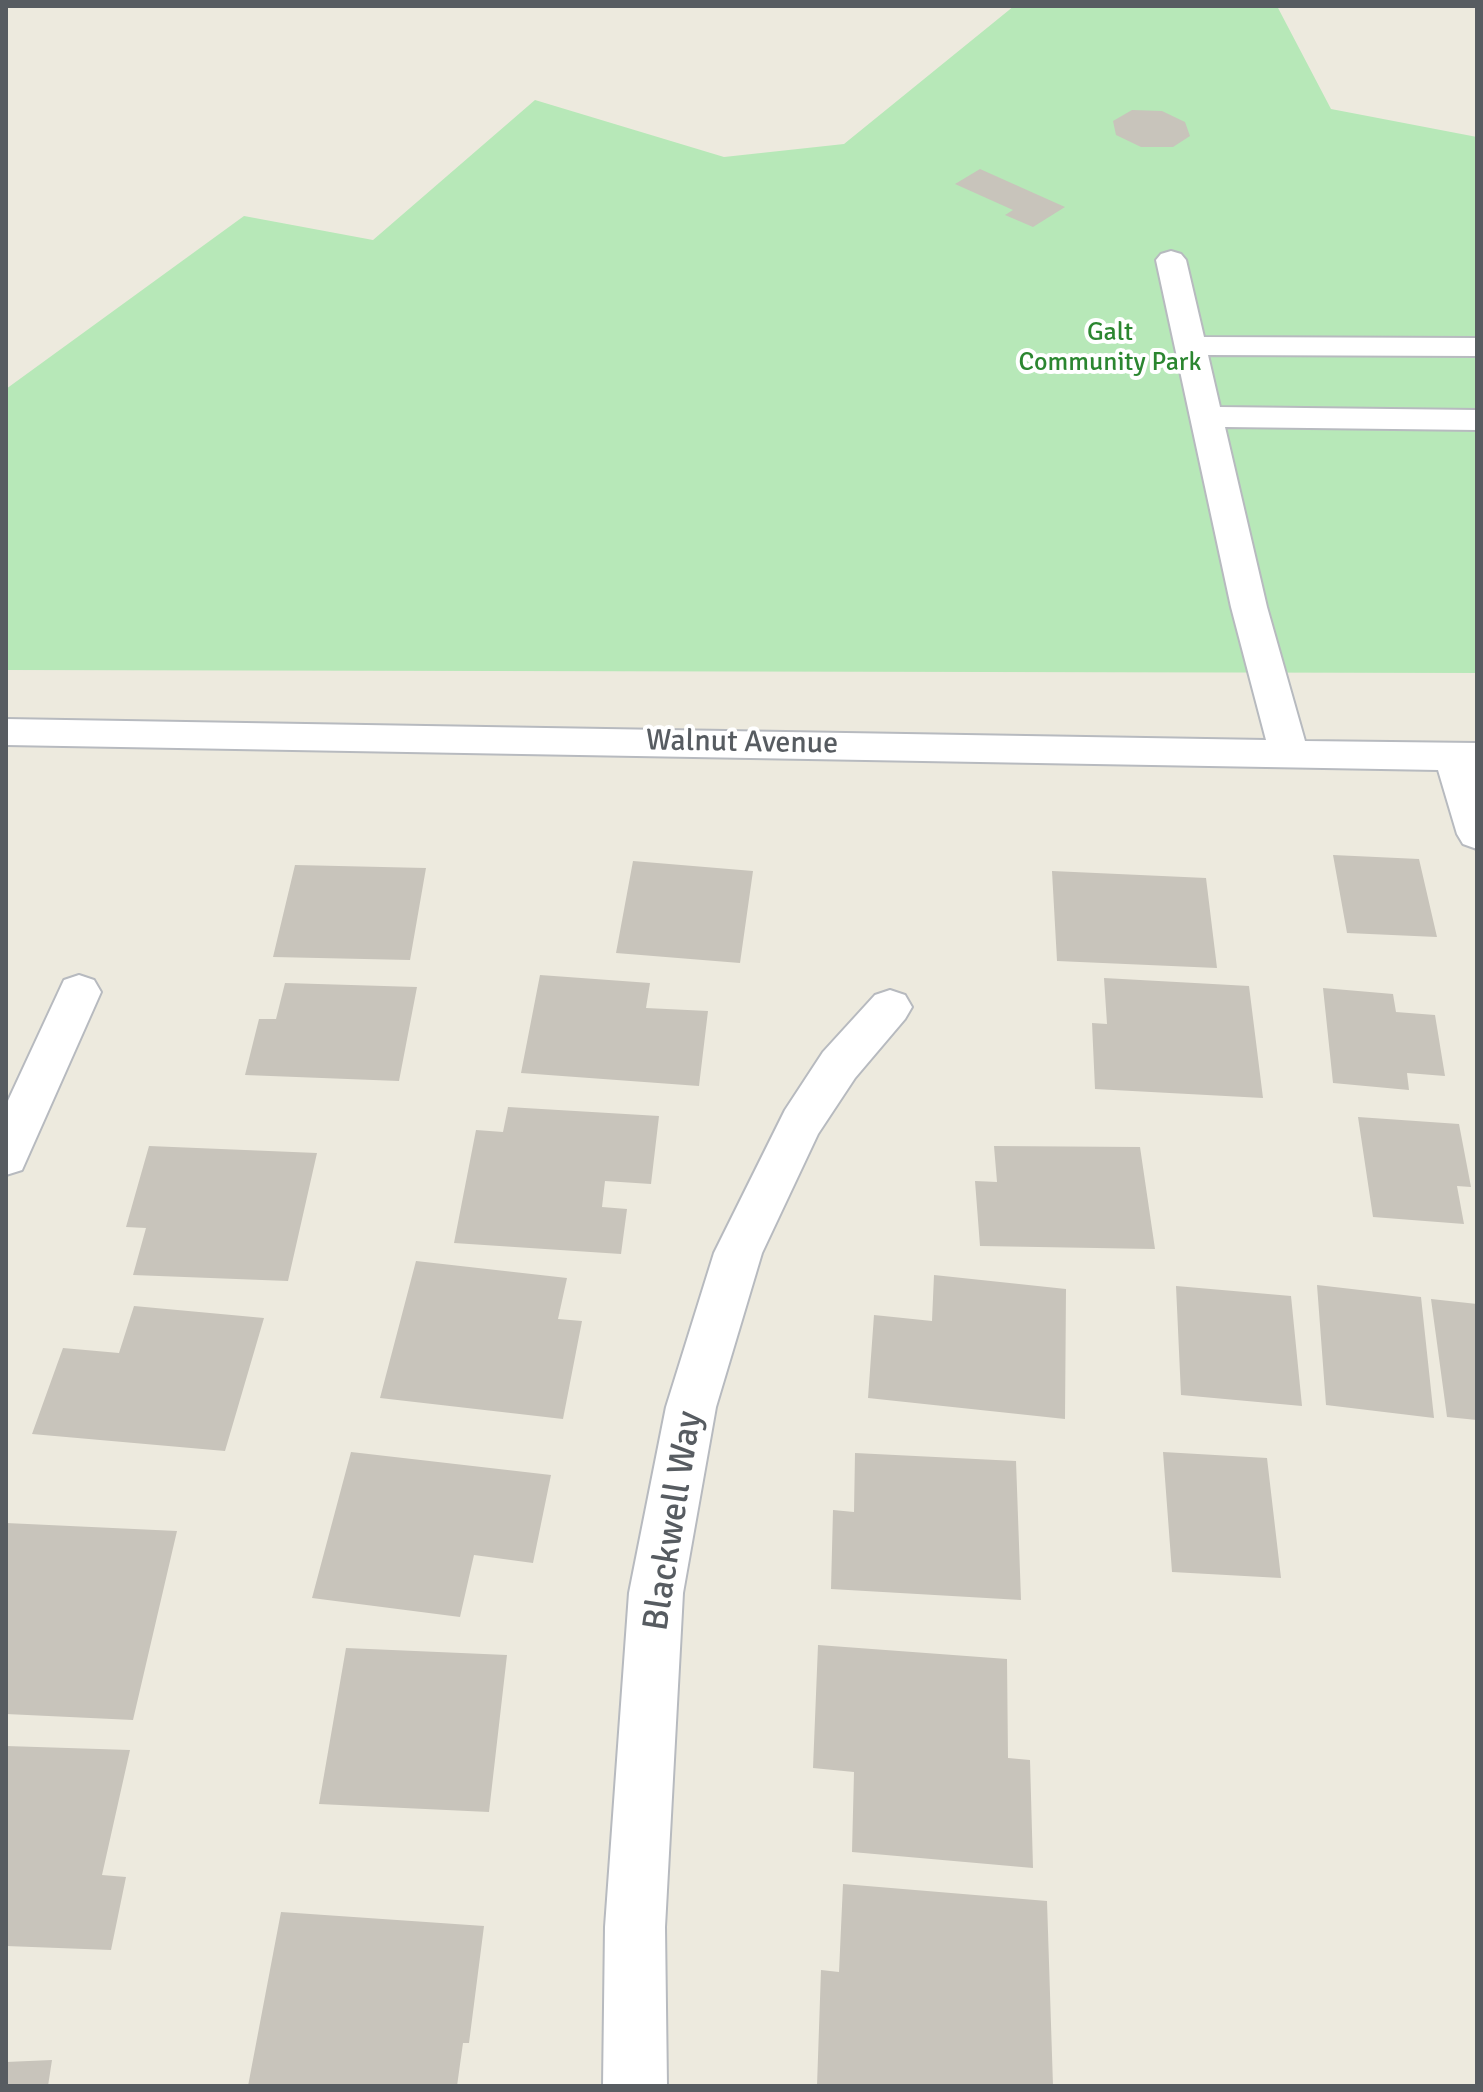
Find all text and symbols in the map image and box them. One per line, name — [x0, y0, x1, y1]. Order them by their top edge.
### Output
park label: Galt Community Park — [1019, 317, 1201, 378]
street label: Walnut Avenue — [646, 723, 838, 763]
street label: Blackwell Way — [635, 1408, 713, 1634]

